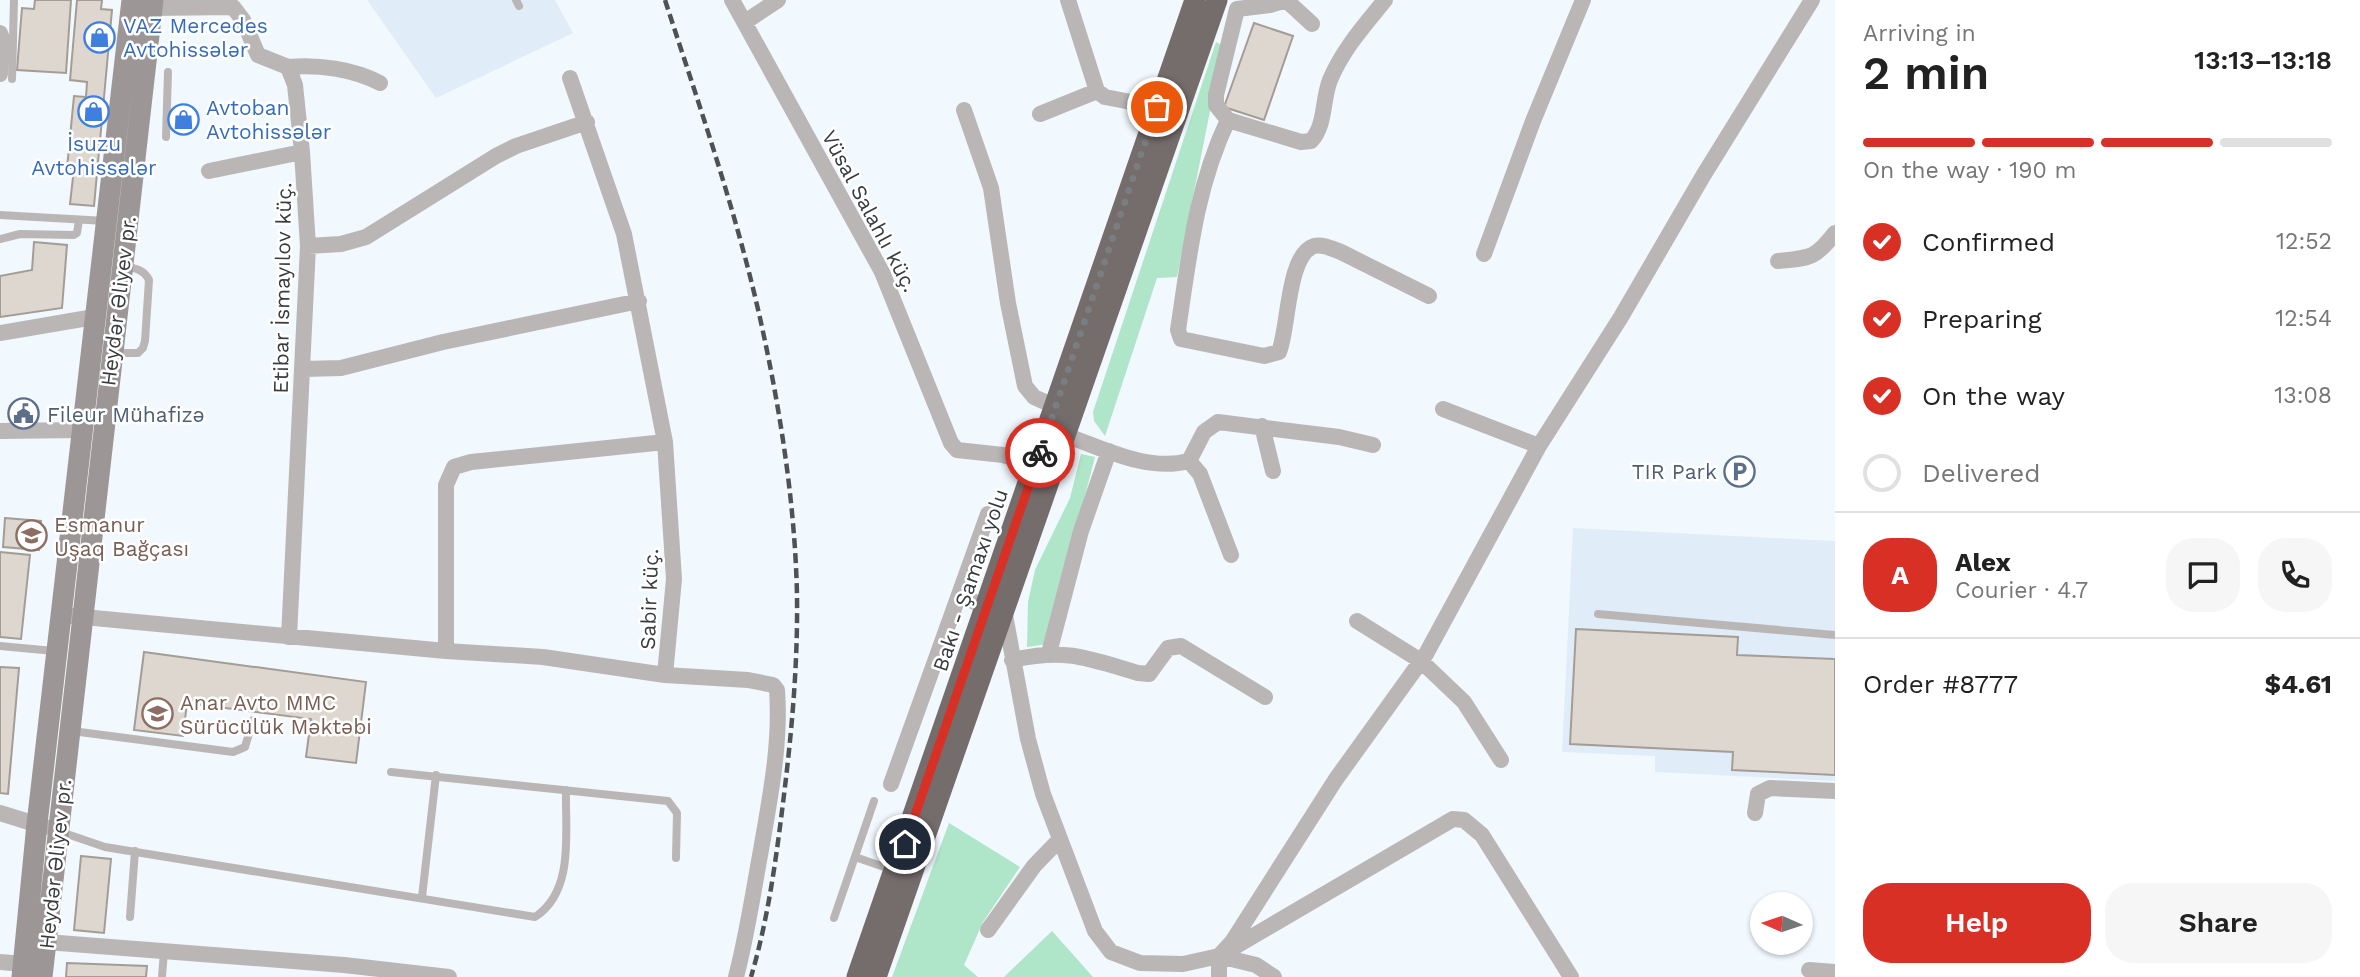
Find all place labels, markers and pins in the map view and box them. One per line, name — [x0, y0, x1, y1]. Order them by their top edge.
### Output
place label: VAZ Mercedes Avtohissələr — [123, 13, 268, 62]
shop icon: VAZ Mercedes Avtohissələr — [83, 20, 117, 54]
pin — [1127, 77, 1187, 137]
shop icon: İsuzu Avtohissələr — [77, 94, 111, 128]
place label: Avtoban Avtohissələr — [206, 95, 332, 144]
shop icon: Avtoban Avtohissələr — [166, 102, 200, 136]
place label: İsuzu Avtohissələr — [31, 131, 157, 180]
public building icon: Fileur Mühafizə — [7, 397, 41, 431]
place label: Fileur Mühafizə — [47, 402, 205, 427]
parking icon: TIR Park — [1723, 454, 1757, 488]
place label: TIR Park — [1632, 459, 1717, 484]
place label: Esmanur Uşaq Bağçası — [54, 512, 189, 561]
school or university icon: Esmanur Uşaq Bağçası — [14, 519, 48, 553]
place label: Anar Avto MMC Sürücülük Məktəbi — [180, 690, 372, 739]
school or university icon: Anar Avto MMC Sürücülük Məktəbi — [140, 697, 174, 731]
pin — [875, 814, 935, 874]

